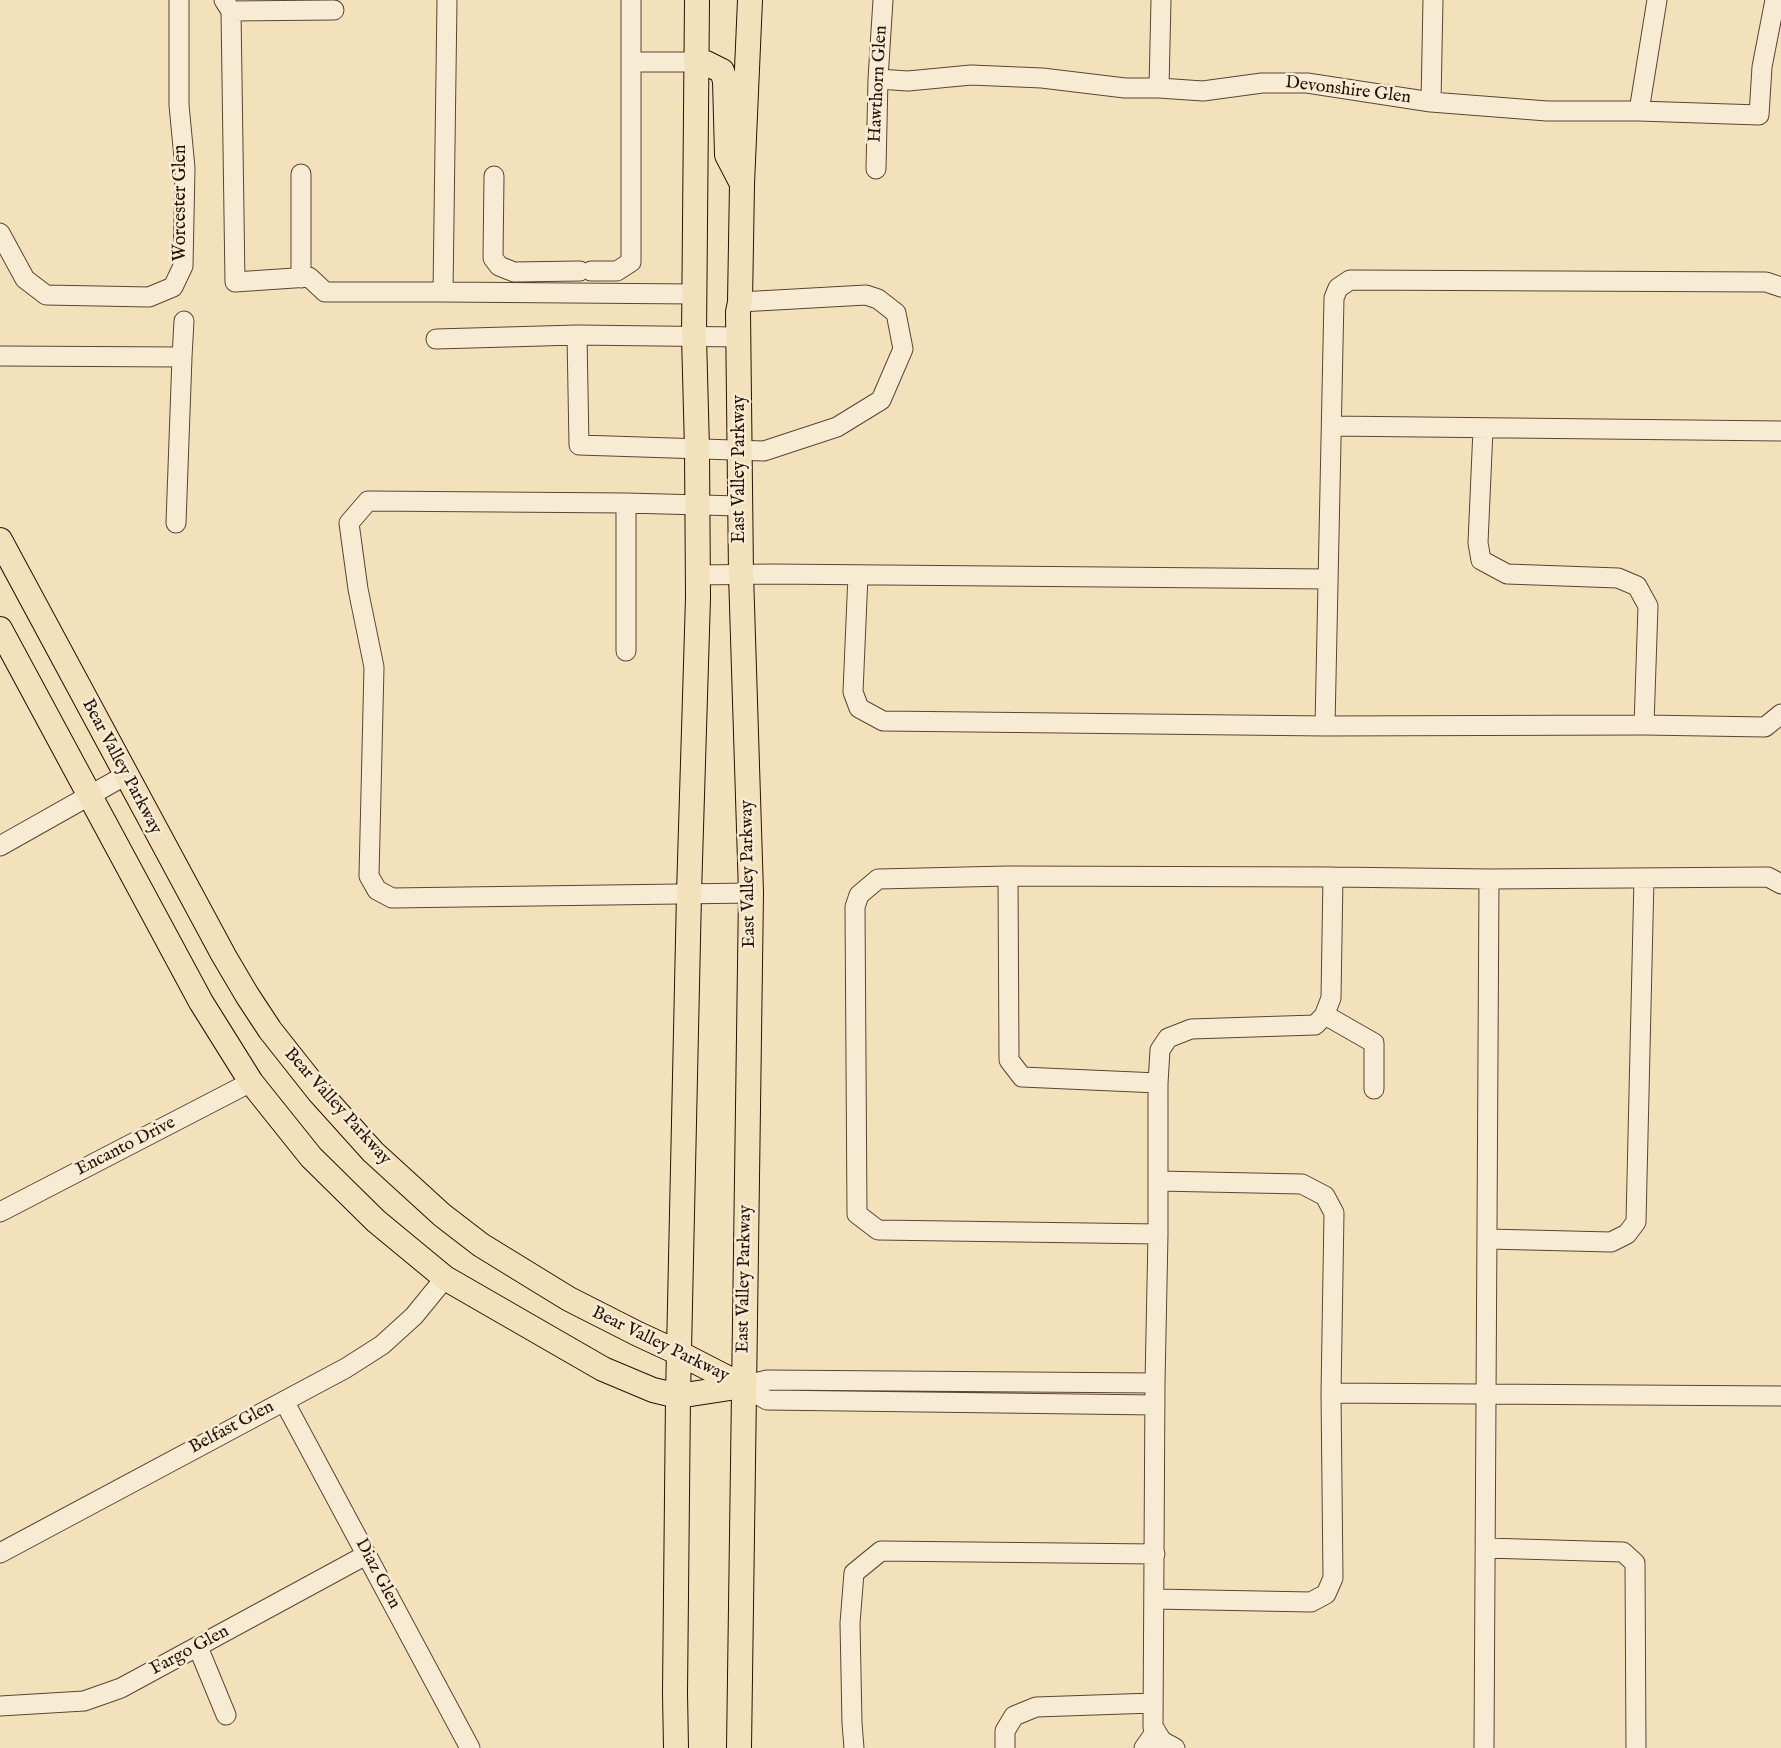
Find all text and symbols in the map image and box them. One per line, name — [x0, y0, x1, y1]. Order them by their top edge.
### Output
street label: Hawthorn Glen — [865, 25, 893, 143]
street label: Devonshire Glen — [1284, 73, 1412, 109]
street label: Worcester Glen — [170, 145, 192, 261]
street label: East Valley Parkway — [729, 395, 751, 543]
street label: Bear Valley Parkway — [76, 696, 166, 838]
street label: East Valley Parkway — [737, 800, 761, 948]
street label: Bear Valley Parkway — [279, 1044, 395, 1170]
street label: Encanto Drive — [73, 1113, 179, 1181]
street label: East Valley Parkway — [733, 1205, 757, 1353]
street label: Bear Valley Parkway — [588, 1302, 732, 1388]
street label: Belfast Glen — [186, 1397, 278, 1459]
street label: Diaz Glen — [350, 1535, 404, 1613]
street label: Fargo Glen — [147, 1621, 233, 1681]

